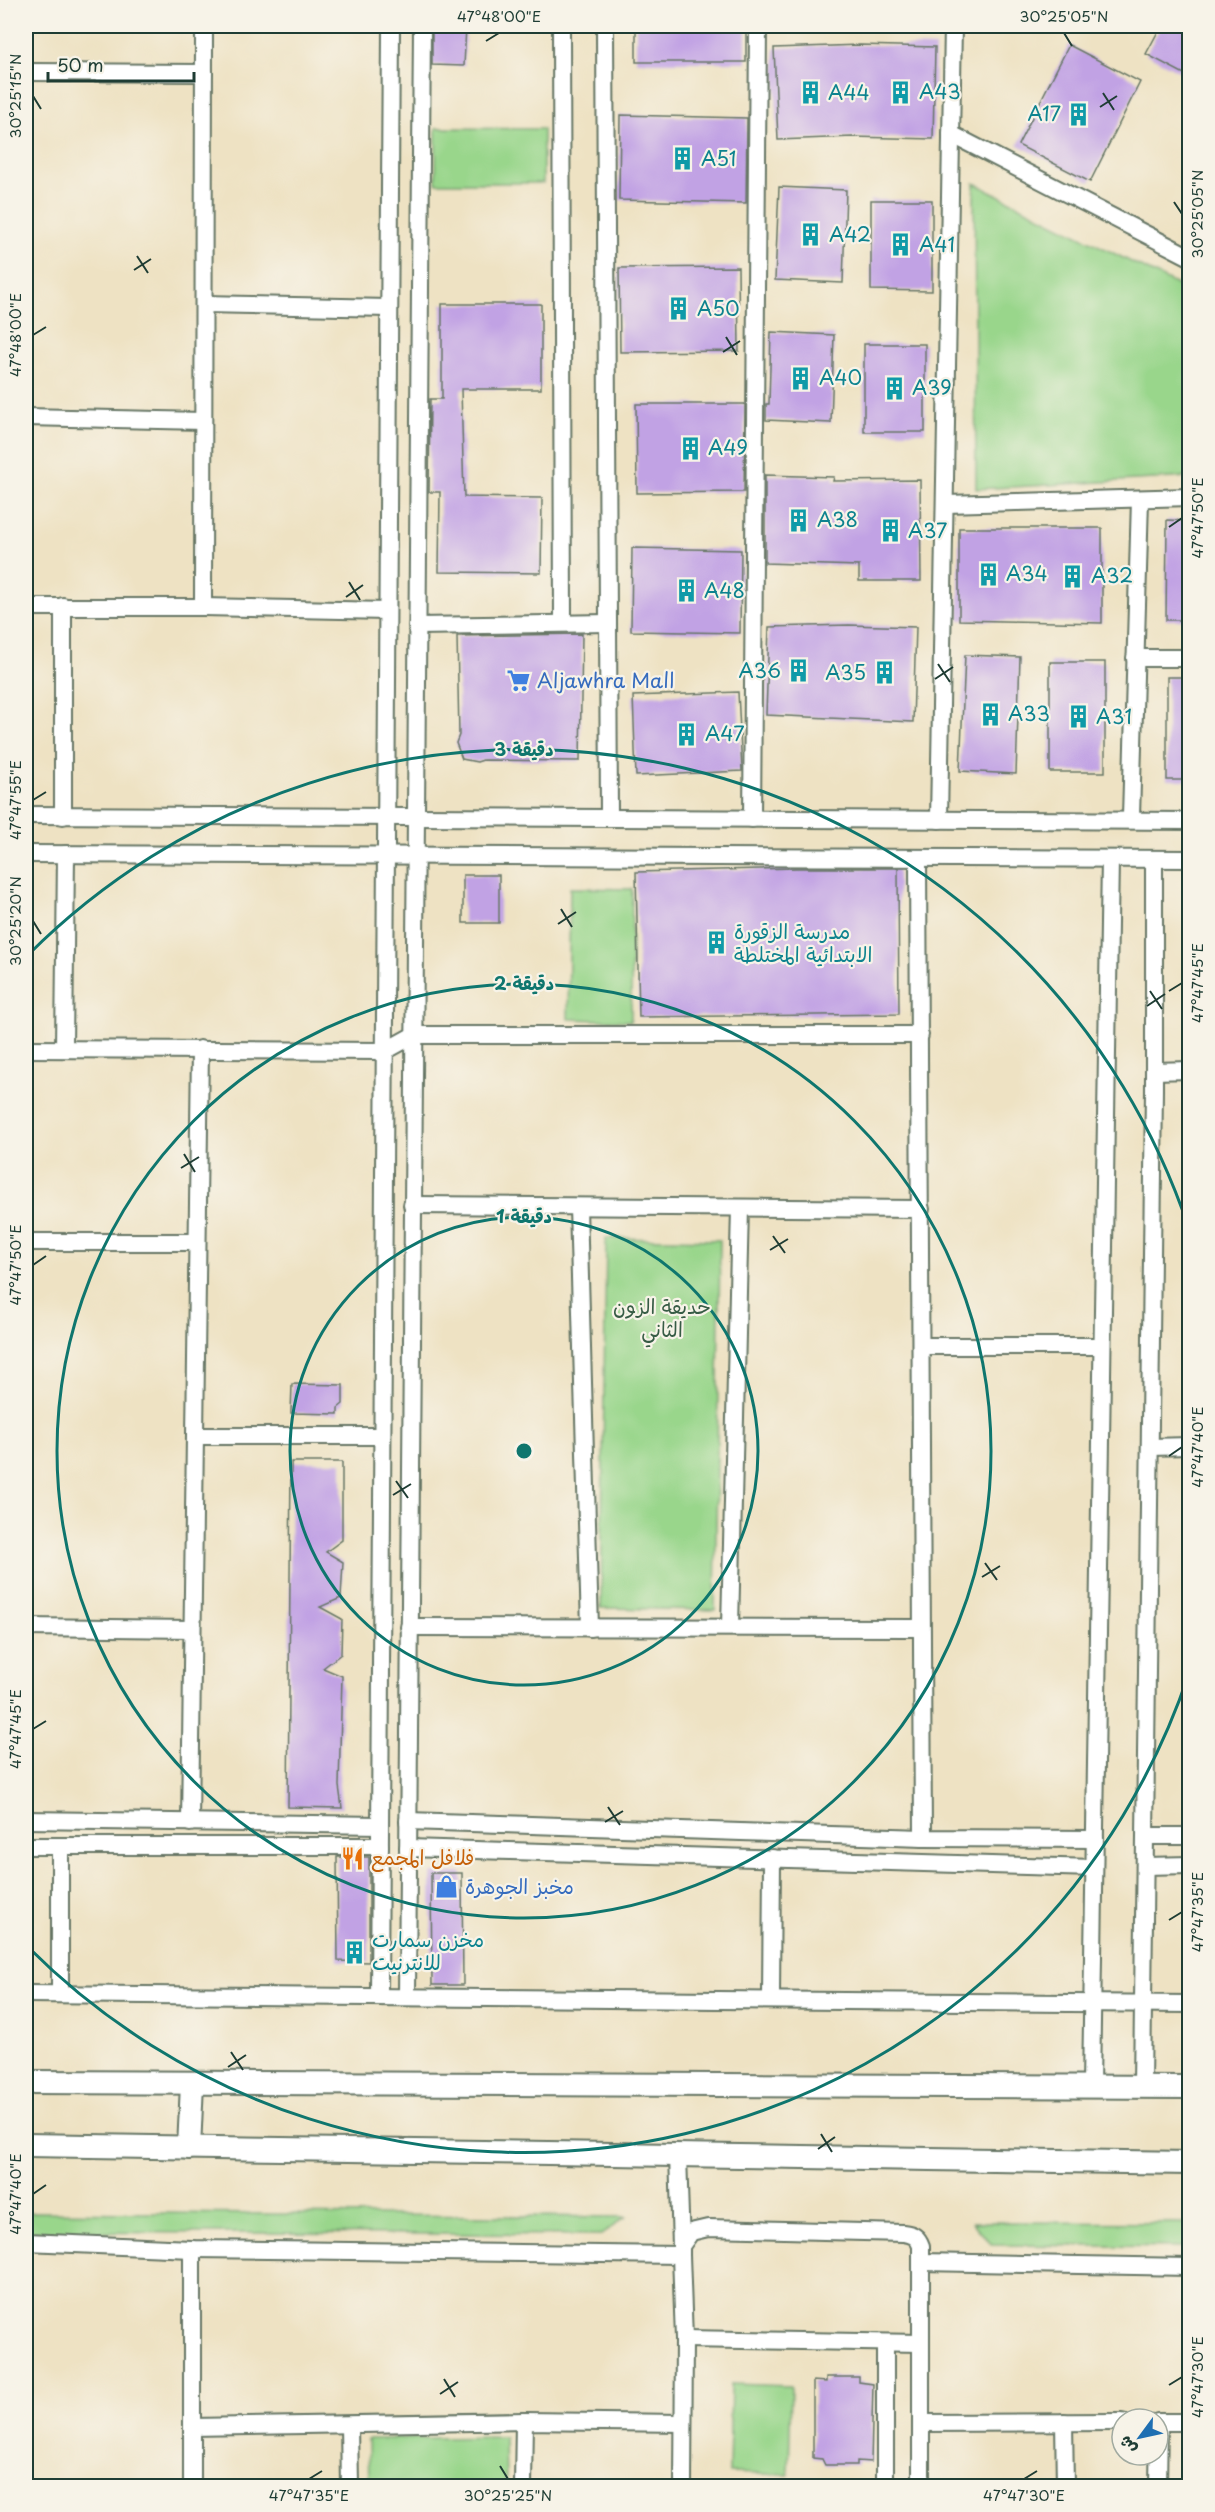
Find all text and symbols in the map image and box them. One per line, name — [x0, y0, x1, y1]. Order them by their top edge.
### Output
text: 47°48'00"E — [457, 4, 541, 27]
text: 30°25'05"N — [1020, 4, 1108, 27]
scale bar — [48, 45, 194, 83]
text: 50 m — [57, 51, 104, 78]
text: 30°25'15"N — [3, 53, 26, 139]
place label: A43 — [919, 76, 961, 106]
place label: A44 — [828, 77, 870, 107]
building icon: A43 — [888, 79, 914, 105]
building icon: A44 — [797, 80, 823, 106]
place label: A17 — [1027, 98, 1061, 128]
building icon: A17 — [1066, 101, 1092, 127]
place label: A51 — [701, 143, 736, 173]
building icon: A51 — [670, 146, 696, 172]
text: 30°25'05"N — [1185, 170, 1208, 258]
place label: A42 — [829, 219, 871, 249]
building icon: A42 — [798, 222, 824, 248]
place label: A41 — [919, 229, 955, 259]
building icon: A41 — [888, 232, 914, 258]
text: 47°48'00"E — [3, 293, 26, 377]
place label: A50 — [697, 293, 740, 323]
building icon: A50 — [666, 296, 692, 322]
place label: A40 — [819, 362, 862, 392]
building icon: A40 — [788, 365, 814, 391]
place label: A39 — [912, 372, 952, 402]
building icon: A39 — [881, 375, 907, 401]
place label: A49 — [708, 432, 748, 462]
building icon: A49 — [677, 435, 703, 461]
text: 47°47'50"E — [1185, 477, 1208, 559]
place label: A38 — [817, 504, 858, 534]
building icon: A38 — [786, 507, 812, 533]
place label: A37 — [908, 515, 947, 545]
building icon: A37 — [877, 518, 903, 544]
place label: A34 — [1006, 558, 1048, 588]
place label: A32 — [1091, 560, 1133, 590]
building icon: A34 — [975, 561, 1001, 587]
building icon: A32 — [1060, 563, 1086, 589]
place label: A48 — [704, 575, 745, 605]
building icon: A48 — [673, 578, 699, 604]
place label: A36 — [739, 655, 781, 685]
place label: A35 — [825, 657, 866, 687]
building icon: A36 — [786, 658, 812, 684]
building icon: A35 — [871, 660, 897, 686]
place label: Aljawhra Mall — [537, 665, 674, 695]
supermarket icon: Aljawhra Mall — [506, 668, 532, 694]
place label: A33 — [1008, 698, 1050, 728]
building icon: A33 — [977, 701, 1003, 727]
place label: A31 — [1096, 701, 1132, 731]
building icon: A31 — [1065, 704, 1091, 730]
place label: A47 — [705, 718, 744, 748]
building icon: A47 — [674, 721, 700, 747]
text: 3 دقيقة — [494, 735, 554, 762]
text: 47°47'55"E — [3, 760, 26, 840]
text: 30°25'20"N — [3, 876, 26, 966]
place label: مدرسة الزقورة الابتدائية المختلطة — [734, 916, 873, 969]
building icon: مدرسة الزقورة الابتدائية المختلطة — [703, 930, 729, 956]
text: 47°47'45"E — [1185, 943, 1208, 1023]
text: 2 دقيقة — [494, 969, 554, 996]
text: 1 دقيقة — [496, 1202, 552, 1229]
text: 47°47'50"E — [3, 1224, 26, 1306]
park label: حديقة الزون الثاني — [613, 1291, 711, 1348]
text: 47°47'40"E — [1185, 1406, 1208, 1488]
centre of rings — [514, 1441, 534, 1461]
text: 47°47'45"E — [3, 1689, 26, 1769]
place label: فلافل المجمع — [371, 1842, 474, 1873]
restaurant icon: فلافل المجمع — [340, 1845, 366, 1871]
place label: مخبز الجوهرة — [465, 1871, 574, 1901]
text: 47°47'35"E — [1185, 1872, 1208, 1952]
shop icon: مخبز الجوهرة — [434, 1874, 460, 1900]
place label: مخزن سمارت للانترنيت — [372, 1924, 484, 1977]
building icon: مخزن سمارت للانترنيت — [341, 1939, 367, 1965]
text: 47°47'40"E — [3, 2153, 26, 2235]
text: 47°47'30"E — [1185, 2336, 1208, 2418]
north arrow — [1110, 2407, 1170, 2467]
text: ش — [1112, 2432, 1141, 2460]
text: 47°47'35"E — [269, 2483, 349, 2506]
text: 30°25'25"N — [464, 2483, 552, 2506]
text: 47°47'30"E — [983, 2483, 1065, 2506]

